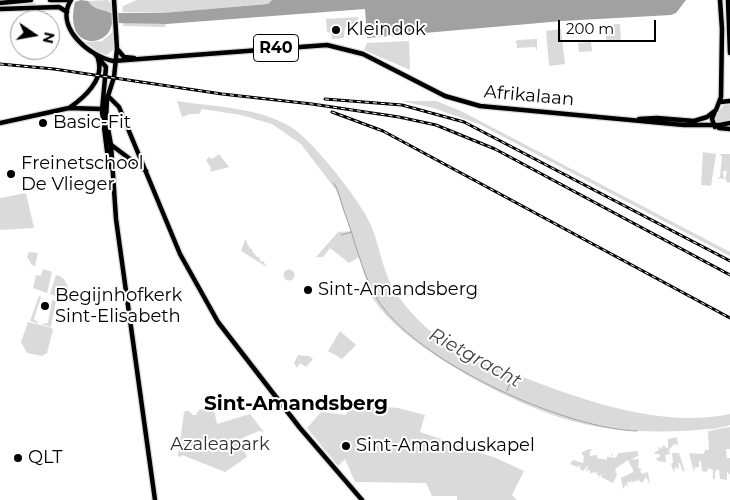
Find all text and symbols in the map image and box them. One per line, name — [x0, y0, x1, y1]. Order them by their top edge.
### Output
north arrow — [10, 10, 60, 60]
scale bar — [560, 10, 658, 42]
place label: Kleindok — [346, 19, 426, 41]
text: 200 m — [566, 19, 614, 38]
marker: Kleindok — [330, 24, 342, 36]
text: N — [39, 31, 59, 45]
road number: R40 — [254, 34, 298, 62]
street label: Afrikalaan — [483, 81, 575, 111]
place label: Basic-Fit — [53, 112, 131, 134]
marker: Basic-Fit — [37, 117, 49, 129]
place label: Freinetschool De Vlieger — [21, 153, 144, 195]
marker: Freinetschool De Vlieger — [5, 168, 17, 180]
place label: Sint-Amandsberg — [318, 279, 478, 301]
marker: Sint-Amandsberg — [302, 284, 314, 296]
place label: Begijnhofkerk Sint-Elisabeth — [55, 285, 182, 328]
marker: Begijnhofkerk Sint-Elisabeth — [39, 300, 51, 312]
water label: Rietgracht — [425, 323, 525, 393]
district label: Sint-Amandsberg — [204, 392, 388, 416]
park label: Azaleapark — [170, 434, 270, 456]
place label: Sint-Amanduskapel — [356, 435, 535, 457]
marker: Sint-Amanduskapel — [340, 440, 352, 452]
place label: QLT — [28, 447, 63, 469]
marker: QLT — [12, 452, 24, 464]

